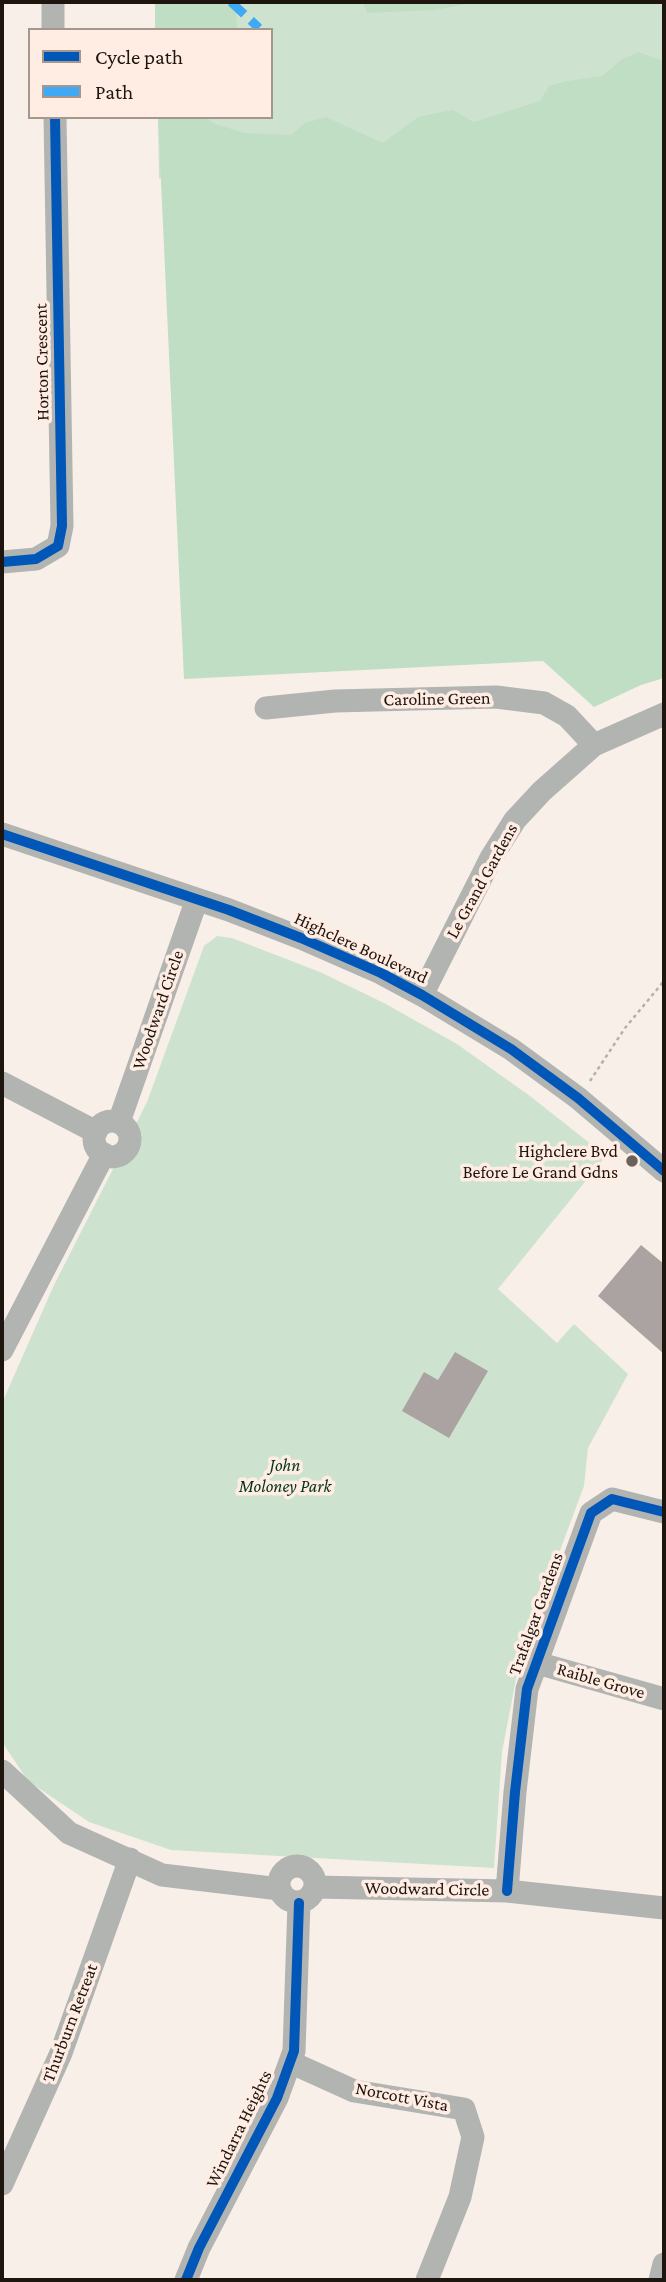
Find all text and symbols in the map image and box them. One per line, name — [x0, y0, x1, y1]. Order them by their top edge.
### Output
legend — [28, 28, 273, 119]
text: Cycle path — [95, 45, 183, 69]
text: Path — [95, 80, 133, 104]
street label: Horton Crescent — [30, 303, 54, 421]
street label: Caroline Green — [383, 687, 491, 711]
street label: Le Grand Gardens — [441, 820, 523, 942]
street label: Highclere Boulevard — [291, 908, 431, 988]
street label: Woodward Circle — [127, 947, 189, 1073]
place label: Highclere Bvd Before Le Grand Gdns — [463, 1140, 618, 1182]
marker: Highclere Bvd Before Le Grand Gdns — [624, 1153, 640, 1169]
park label: John Moloney Park — [239, 1454, 331, 1496]
street label: Trafalgar Gardens — [504, 1550, 568, 1678]
street label: Raible Grove — [555, 1658, 647, 1704]
street label: Woodward Circle — [364, 1877, 490, 1901]
street label: Thurburn Retreat — [37, 1961, 103, 2085]
street label: Windarra Heights — [201, 2067, 277, 2191]
street label: Norcott Vista — [354, 2077, 450, 2117]

